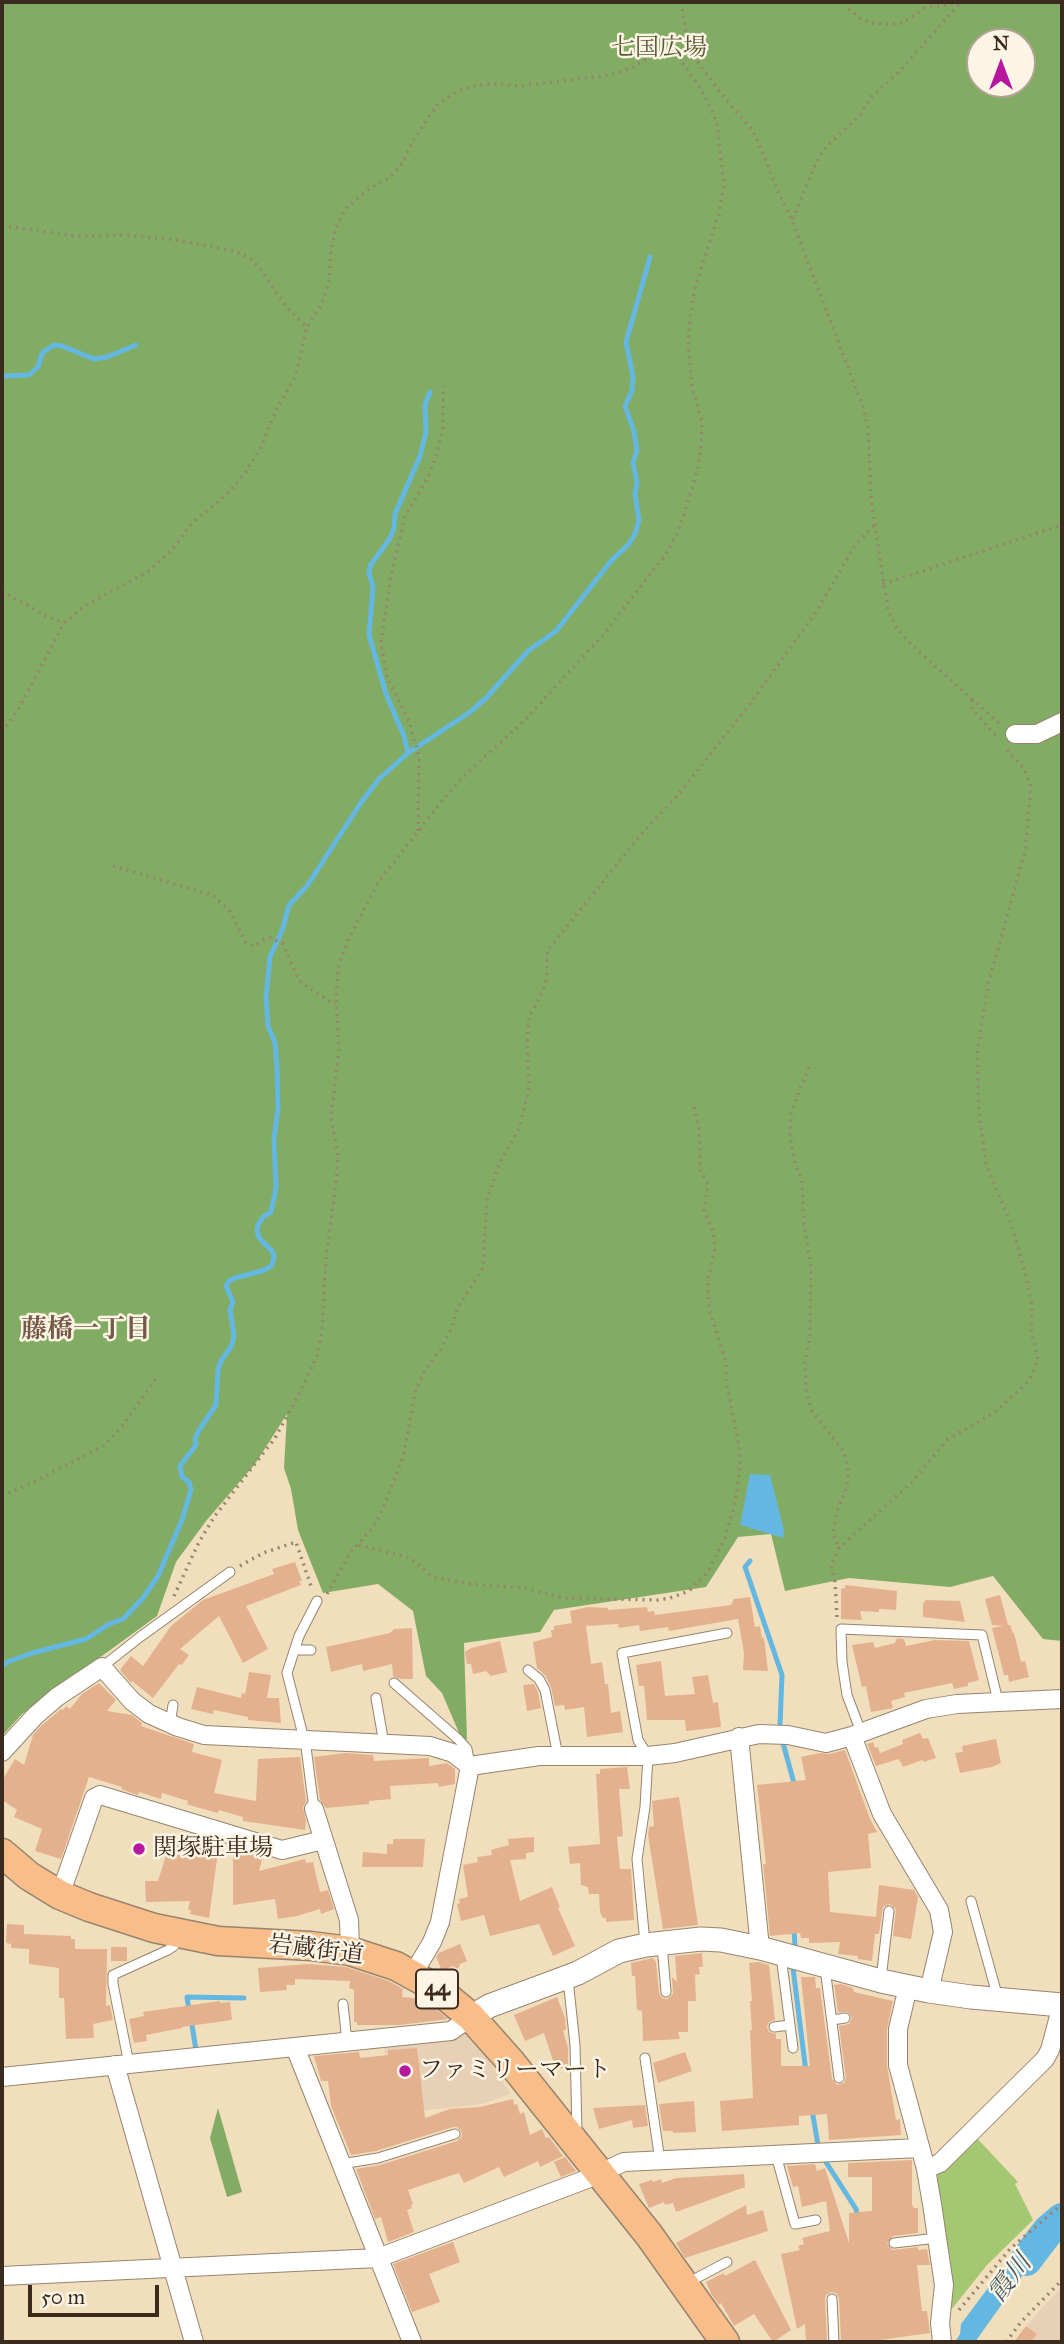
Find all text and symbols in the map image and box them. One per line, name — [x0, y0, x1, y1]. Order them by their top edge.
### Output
north arrow — [966, 28, 1036, 98]
text: N — [993, 32, 1009, 55]
park label: 七国広場 — [611, 35, 707, 63]
district label: 藤橋一丁目 — [21, 1315, 151, 1347]
place label: 関塚駐車場 — [153, 1835, 273, 1863]
marker: 関塚駐車場 — [131, 1841, 147, 1857]
street label: 岩蔵街道 — [267, 1931, 365, 1971]
road number: 44 — [416, 1970, 458, 2008]
place label: ファミリーマート — [419, 2057, 611, 2085]
marker: ファミリーマート — [397, 2063, 413, 2079]
water label: 霞川 — [983, 2249, 1039, 2309]
scale bar — [32, 2270, 163, 2314]
text: 50 m — [41, 2284, 85, 2310]

